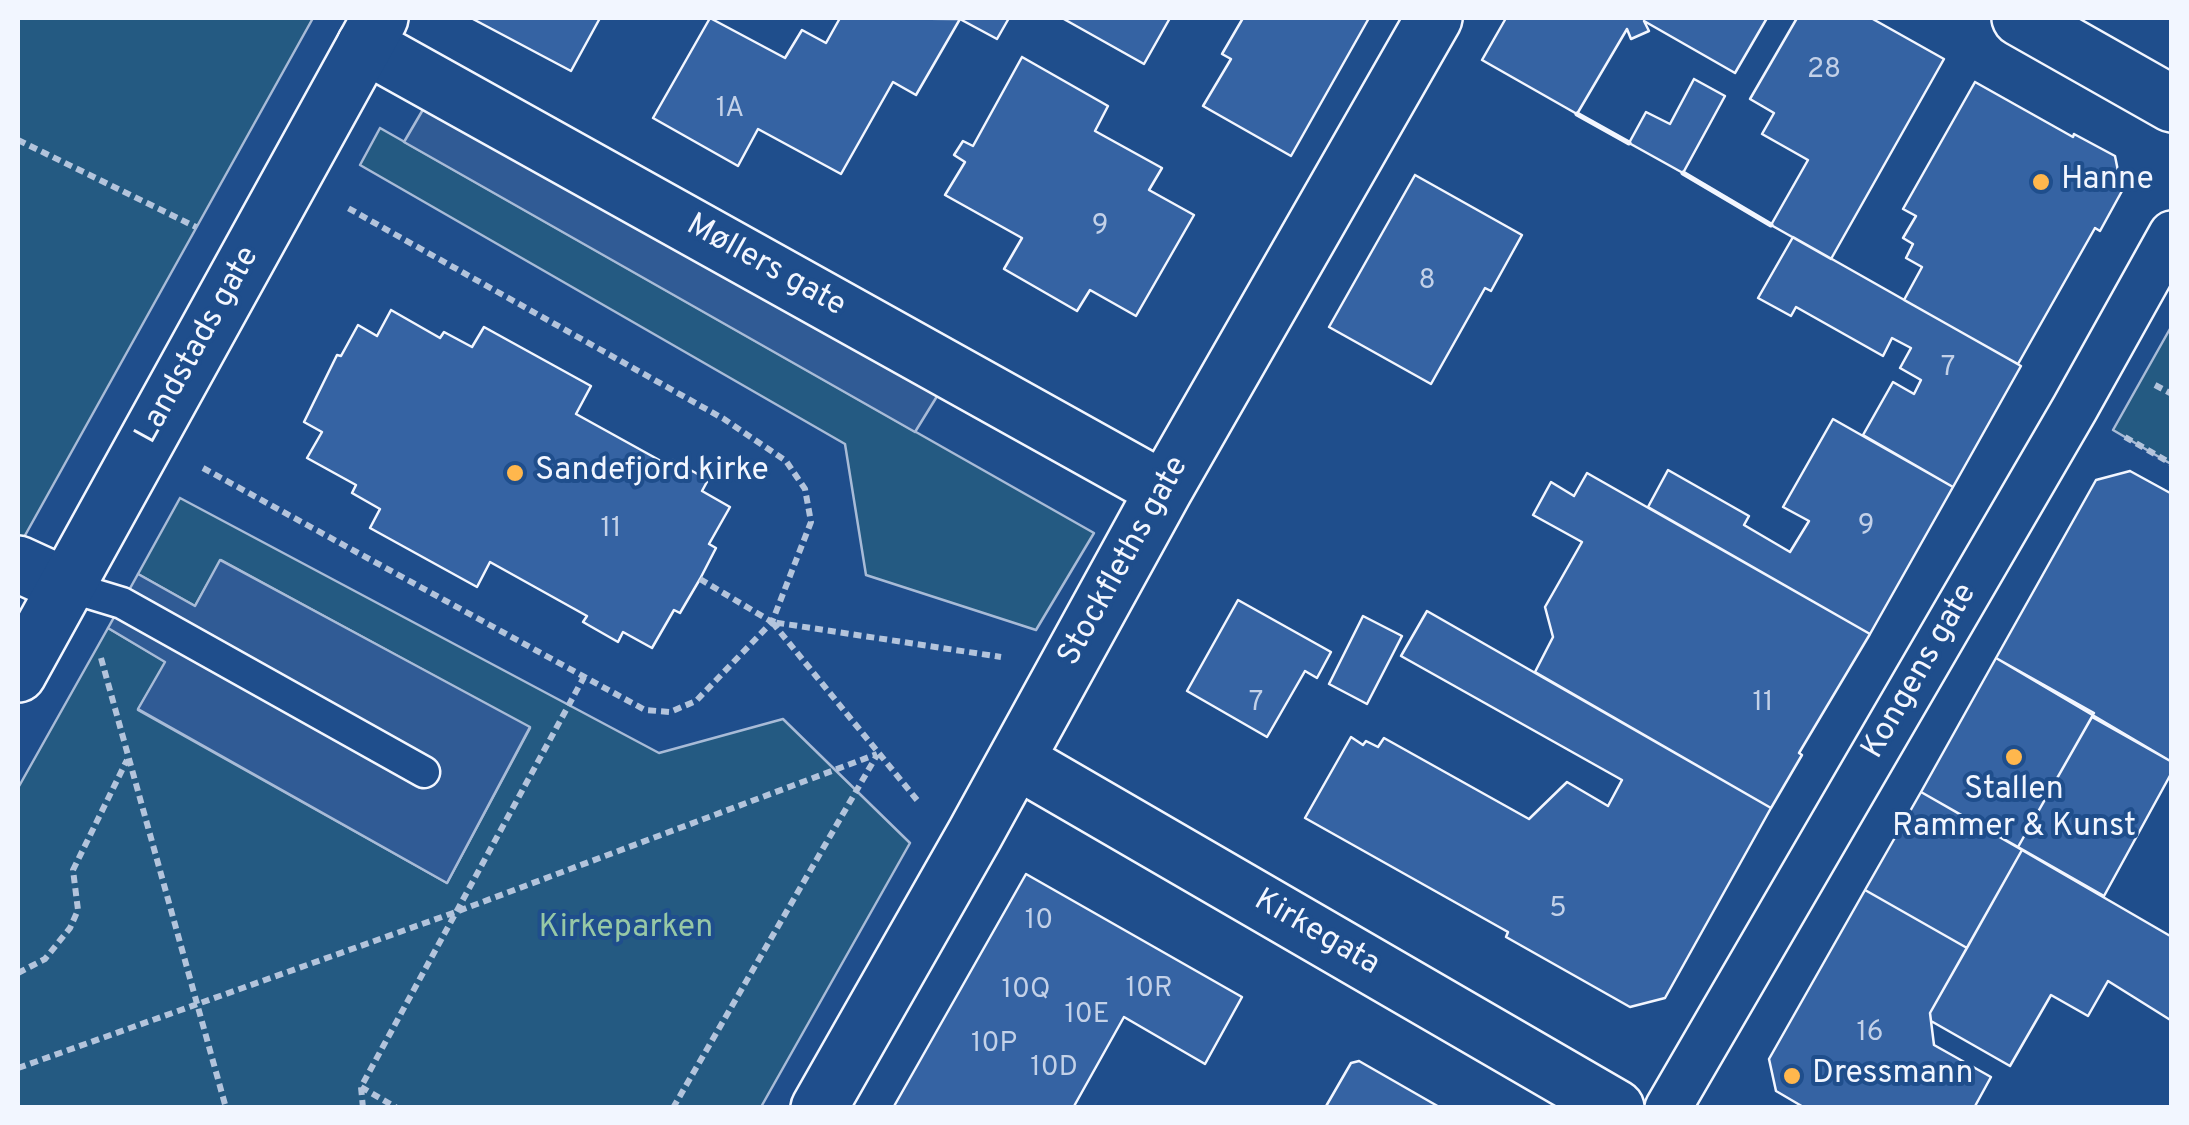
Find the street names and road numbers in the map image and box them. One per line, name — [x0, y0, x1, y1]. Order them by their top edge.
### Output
street label: Møllers gate — [679, 207, 851, 327]
street label: Landstads gate — [129, 241, 269, 451]
street label: Stockfleths gate — [1052, 451, 1198, 673]
street label: Kongens gate — [1855, 578, 1987, 766]
street label: Kirkegata — [1246, 883, 1386, 985]

